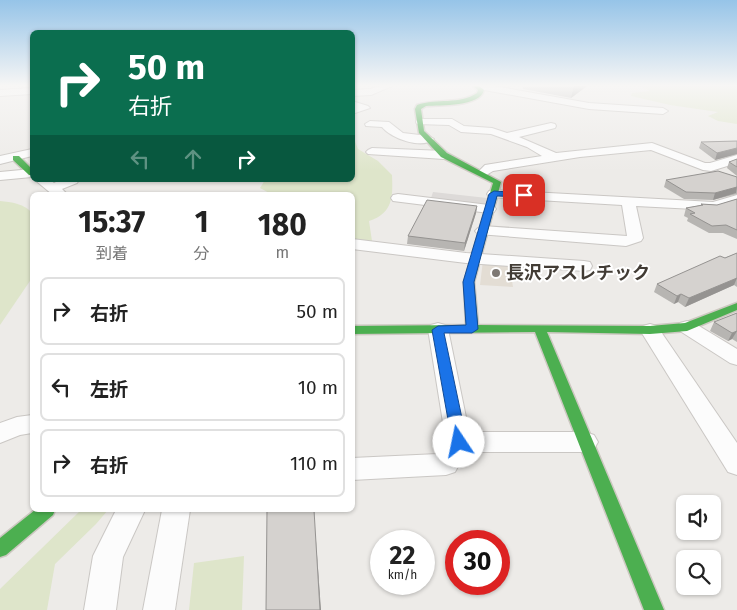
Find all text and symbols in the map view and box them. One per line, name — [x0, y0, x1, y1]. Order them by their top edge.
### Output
text: 50 m — [128, 46, 205, 88]
icon: right — [45, 50, 110, 115]
text: 右折 — [128, 93, 172, 120]
icon: left — [126, 145, 154, 173]
icon: ahead — [179, 145, 207, 173]
icon: right — [232, 145, 260, 173]
pin — [503, 174, 545, 216]
icon: arrive — [510, 181, 538, 209]
text: 15:37 — [78, 204, 145, 240]
text: 1 — [195, 204, 209, 240]
text: 180 — [258, 207, 307, 243]
text: m — [275, 243, 289, 262]
text: 到着 — [96, 244, 128, 263]
text: 分 — [194, 244, 210, 263]
place label: 長沢アスレチック — [506, 262, 650, 284]
marker: 長沢アスレチック — [490, 267, 502, 279]
icon: right — [47, 297, 75, 325]
text: 50 m — [297, 300, 338, 323]
text: 右折 — [90, 302, 128, 325]
icon: left — [47, 373, 75, 401]
text: 10 m — [298, 376, 338, 399]
text: 左折 — [90, 378, 128, 401]
position arrow — [432, 415, 484, 467]
icon: right — [47, 449, 75, 477]
text: 110 m — [290, 452, 338, 475]
text: 右折 — [90, 454, 128, 477]
map controls — [676, 495, 721, 595]
button: sound — [676, 495, 721, 540]
speed limit sign: 30 — [445, 530, 510, 595]
text: 22 — [390, 541, 415, 571]
button: search — [676, 550, 721, 595]
text: km/h — [388, 568, 417, 582]

